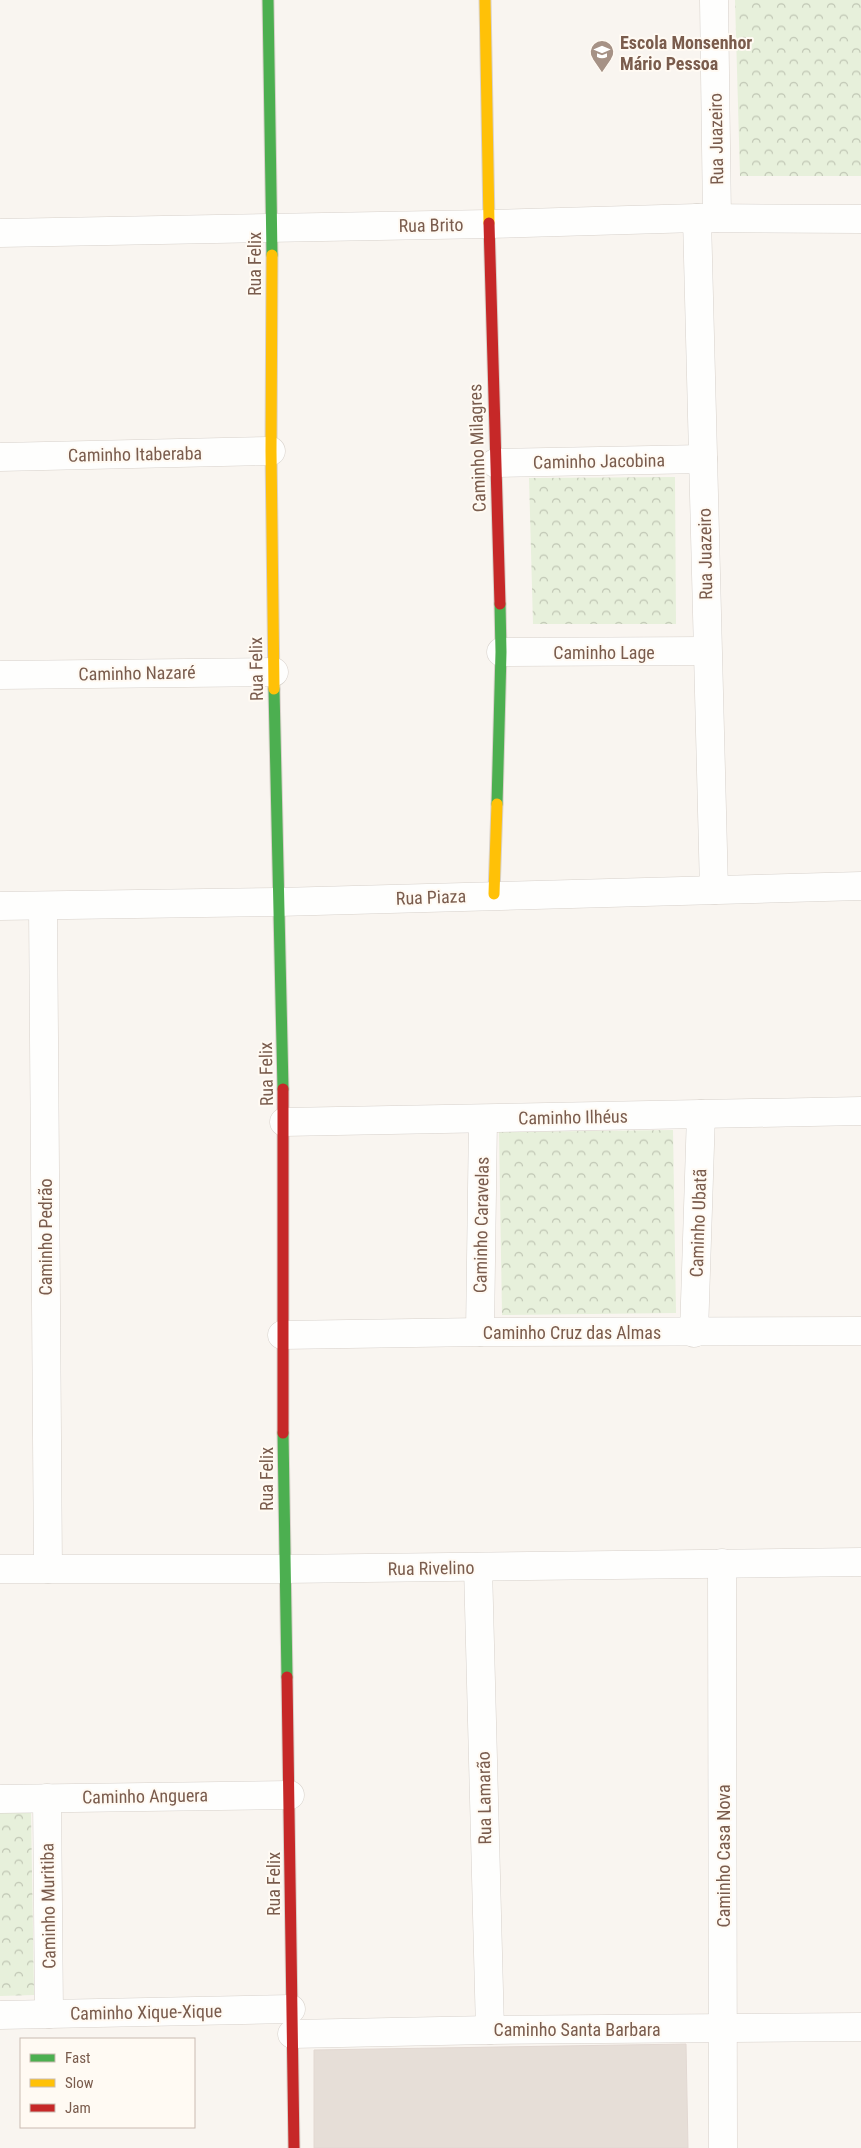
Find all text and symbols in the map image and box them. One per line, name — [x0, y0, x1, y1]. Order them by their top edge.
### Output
place label: Escola Monsenhor Mário Pessoa — [620, 32, 752, 74]
school or university icon: Escola Monsenhor Mário Pessoa — [589, 39, 615, 73]
street label: Rua Juazeiro — [705, 93, 727, 185]
street label: Rua Brito — [399, 214, 463, 236]
street label: Rua Felix — [244, 232, 265, 296]
street label: Caminho Milagres — [464, 383, 490, 513]
street label: Caminho Itaberaba — [68, 442, 202, 466]
street label: Caminho Jacobina — [533, 449, 665, 473]
street label: Rua Juazeiro — [694, 508, 716, 600]
street label: Rua Felix — [245, 637, 267, 701]
street label: Caminho Lage — [553, 642, 655, 663]
street label: Caminho Nazaré — [78, 661, 196, 685]
street label: Rua Piaza — [396, 885, 466, 909]
street label: Rua Felix — [255, 1042, 277, 1106]
street label: Caminho Ilhéus — [518, 1106, 628, 1128]
street label: Caminho Caravelas — [469, 1157, 493, 1293]
street label: Caminho Ubatã — [686, 1168, 710, 1278]
street label: Caminho Pedrão — [35, 1178, 56, 1296]
street label: Caminho Cruz das Almas — [483, 1322, 661, 1343]
street label: Rua Felix — [256, 1447, 277, 1511]
street label: Rua Rivelino — [387, 1557, 475, 1579]
street label: Rua Lamarão — [473, 1751, 495, 1845]
street label: Caminho Anguera — [82, 1784, 208, 1808]
street label: Caminho Casa Nova — [713, 1784, 734, 1928]
street label: Caminho Muritiba — [36, 1843, 60, 1969]
street label: Rua Felix — [263, 1852, 284, 1916]
street label: Caminho Xique-Xique — [70, 2000, 222, 2024]
street label: Caminho Santa Barbara — [493, 2019, 661, 2040]
legend — [20, 2038, 195, 2128]
text: Fast — [65, 2049, 90, 2067]
text: Slow — [65, 2074, 94, 2092]
text: Jam — [65, 2099, 91, 2117]

